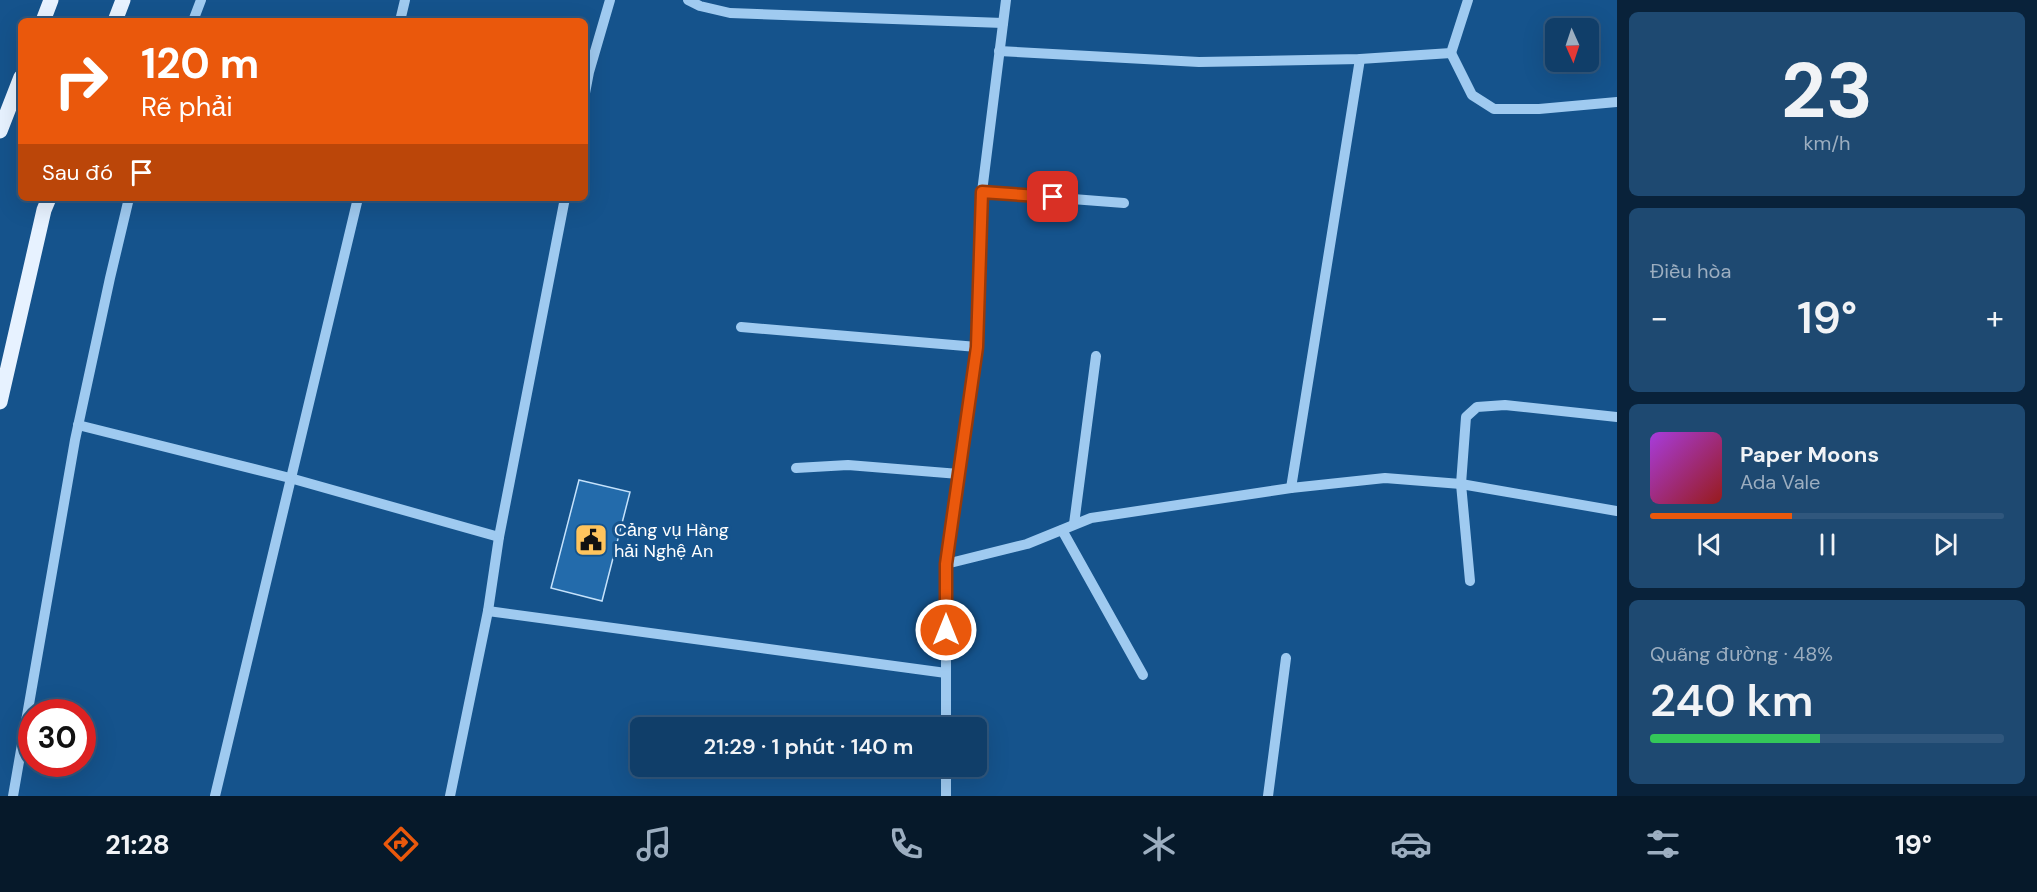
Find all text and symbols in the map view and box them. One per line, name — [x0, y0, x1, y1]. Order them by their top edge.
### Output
north arrow — [1545, 18, 1599, 72]
map controls — [1545, 18, 1599, 72]
text: 120 m — [141, 36, 259, 91]
text: 23 — [1781, 40, 1873, 141]
icon: right — [42, 42, 120, 120]
text: Rẽ phải — [141, 89, 233, 124]
text: km/h — [1803, 130, 1851, 156]
icon: arrive — [125, 156, 158, 189]
text: Sau đó — [42, 158, 113, 187]
pin — [1027, 171, 1078, 222]
icon: arrive — [1036, 180, 1069, 213]
text: Điều hòa — [1650, 258, 1731, 284]
text: 19° — [1797, 288, 1857, 347]
text: − — [1650, 296, 1668, 339]
text: + — [1986, 296, 2004, 339]
text: Paper Moons — [1740, 440, 1879, 469]
text: Ada Vale — [1740, 469, 1820, 495]
place label: Cảng vụ Hàng hải Nghệ An — [614, 518, 729, 563]
public building icon: Cảng vụ Hàng hải Nghệ An — [573, 522, 609, 558]
icon: previous — [1693, 528, 1726, 561]
icon: pause — [1811, 528, 1844, 561]
icon: next — [1929, 528, 1962, 561]
position arrow — [914, 598, 978, 662]
text: Quãng đường · 48% — [1650, 641, 1833, 667]
text: 240 km — [1650, 671, 1813, 730]
speed limit sign: 30 — [18, 699, 96, 777]
text: 21:29 · 1 phút · 140 m — [704, 732, 913, 761]
icon: directions — [380, 823, 422, 865]
icon: music — [633, 823, 675, 865]
icon: phone — [885, 823, 927, 865]
icon: climate — [1138, 823, 1180, 865]
icon: car — [1390, 823, 1432, 865]
icon: filters — [1642, 823, 1684, 865]
text: 21:28 — [105, 827, 170, 862]
text: 19° — [1895, 827, 1932, 862]

